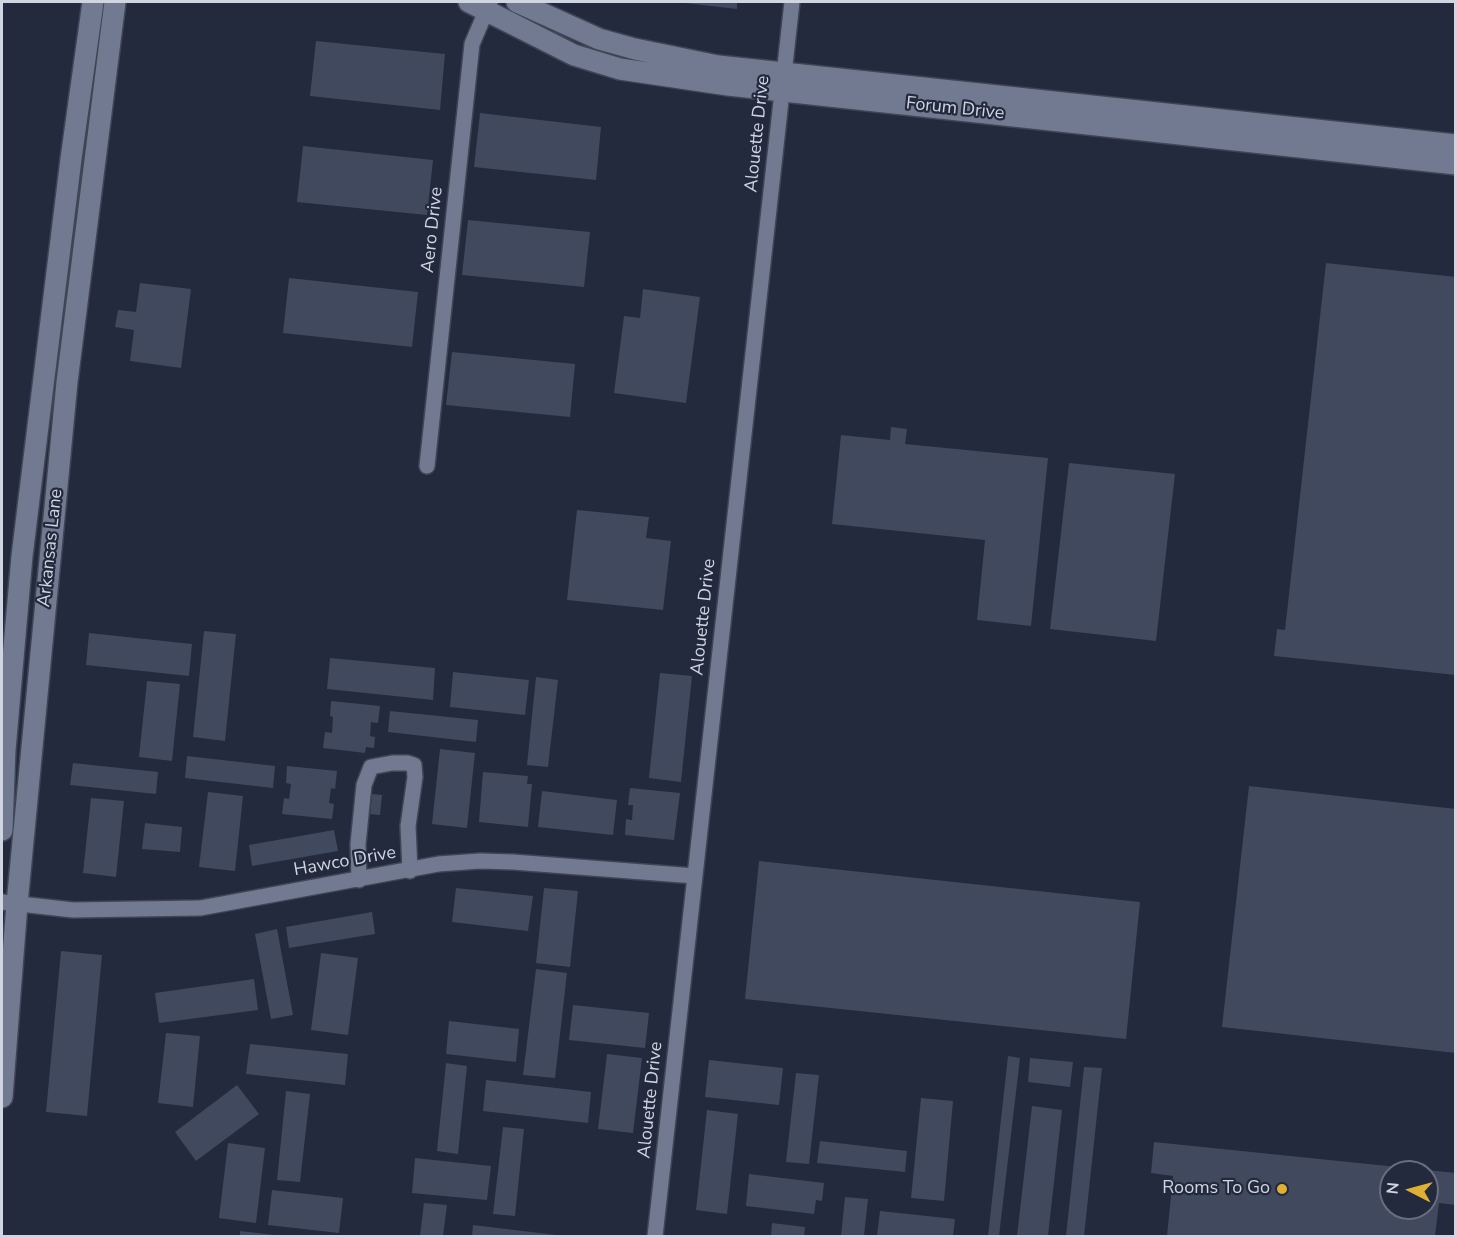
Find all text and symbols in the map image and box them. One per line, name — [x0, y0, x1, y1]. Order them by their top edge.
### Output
street label: Alouette Drive — [741, 75, 775, 193]
street label: Forum Drive — [905, 93, 1005, 125]
street label: Aero Drive — [418, 186, 448, 274]
street label: Arkansas Lane — [34, 488, 68, 608]
street label: Alouette Drive — [687, 558, 721, 676]
street label: Hawco Drive — [292, 842, 398, 882]
street label: Alouette Drive — [634, 1041, 668, 1159]
north arrow — [1379, 1160, 1439, 1220]
place label: Rooms To Go — [1162, 1178, 1270, 1200]
text: N — [1382, 1181, 1405, 1195]
marker: Rooms To Go — [1275, 1182, 1289, 1196]

